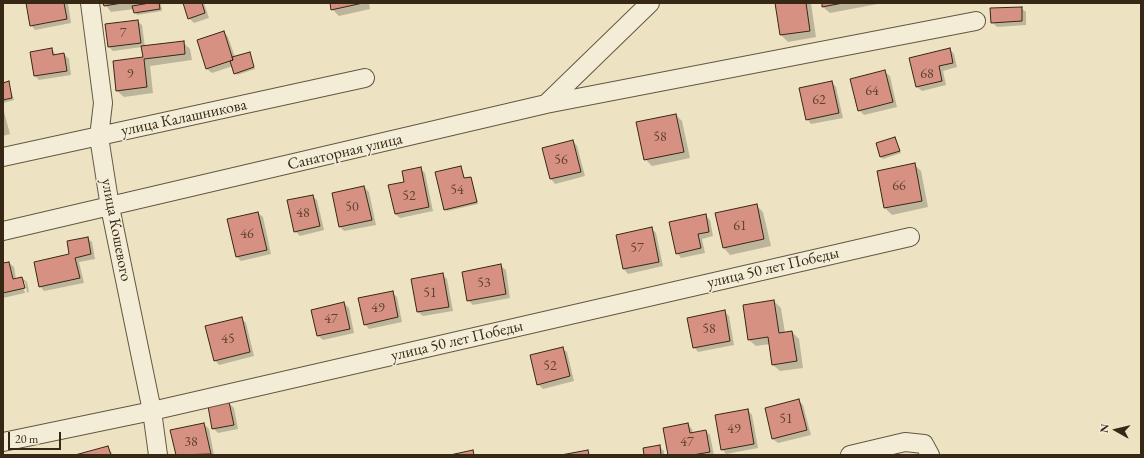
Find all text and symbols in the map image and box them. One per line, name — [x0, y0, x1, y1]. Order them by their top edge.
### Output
house number: 7 — [120, 25, 126, 41]
house number: 9 — [127, 66, 133, 82]
house number: 68 — [920, 66, 934, 82]
house number: 64 — [865, 83, 879, 99]
house number: 62 — [812, 92, 826, 108]
street label: улица Калашникова — [119, 95, 249, 141]
street label: Санаторная улица — [286, 129, 404, 175]
house number: 58 — [653, 129, 667, 145]
house number: 56 — [554, 152, 568, 168]
street label: улица Кошевого — [97, 177, 135, 283]
house number: 66 — [892, 178, 906, 194]
house number: 54 — [450, 182, 464, 198]
house number: 52 — [402, 188, 416, 204]
house number: 50 — [345, 199, 359, 215]
house number: 48 — [296, 205, 310, 221]
house number: 61 — [733, 218, 747, 234]
house number: 46 — [240, 226, 254, 242]
house number: 57 — [630, 240, 644, 256]
street label: улица 50 лет Победы — [705, 243, 841, 293]
house number: 53 — [477, 275, 491, 291]
house number: 51 — [423, 285, 437, 301]
house number: 49 — [371, 300, 385, 316]
house number: 47 — [324, 311, 338, 327]
street label: улица 50 лет Победы — [389, 316, 525, 366]
house number: 58 — [702, 321, 716, 337]
house number: 45 — [221, 331, 235, 347]
house number: 52 — [543, 358, 557, 374]
north arrow — [1096, 410, 1136, 450]
house number: 51 — [779, 411, 793, 427]
house number: 49 — [727, 421, 741, 437]
text: N — [1097, 423, 1112, 434]
scale bar — [10, 424, 63, 450]
text: 20 m — [15, 431, 38, 447]
house number: 38 — [184, 434, 198, 450]
house number: 47 — [680, 434, 694, 450]

